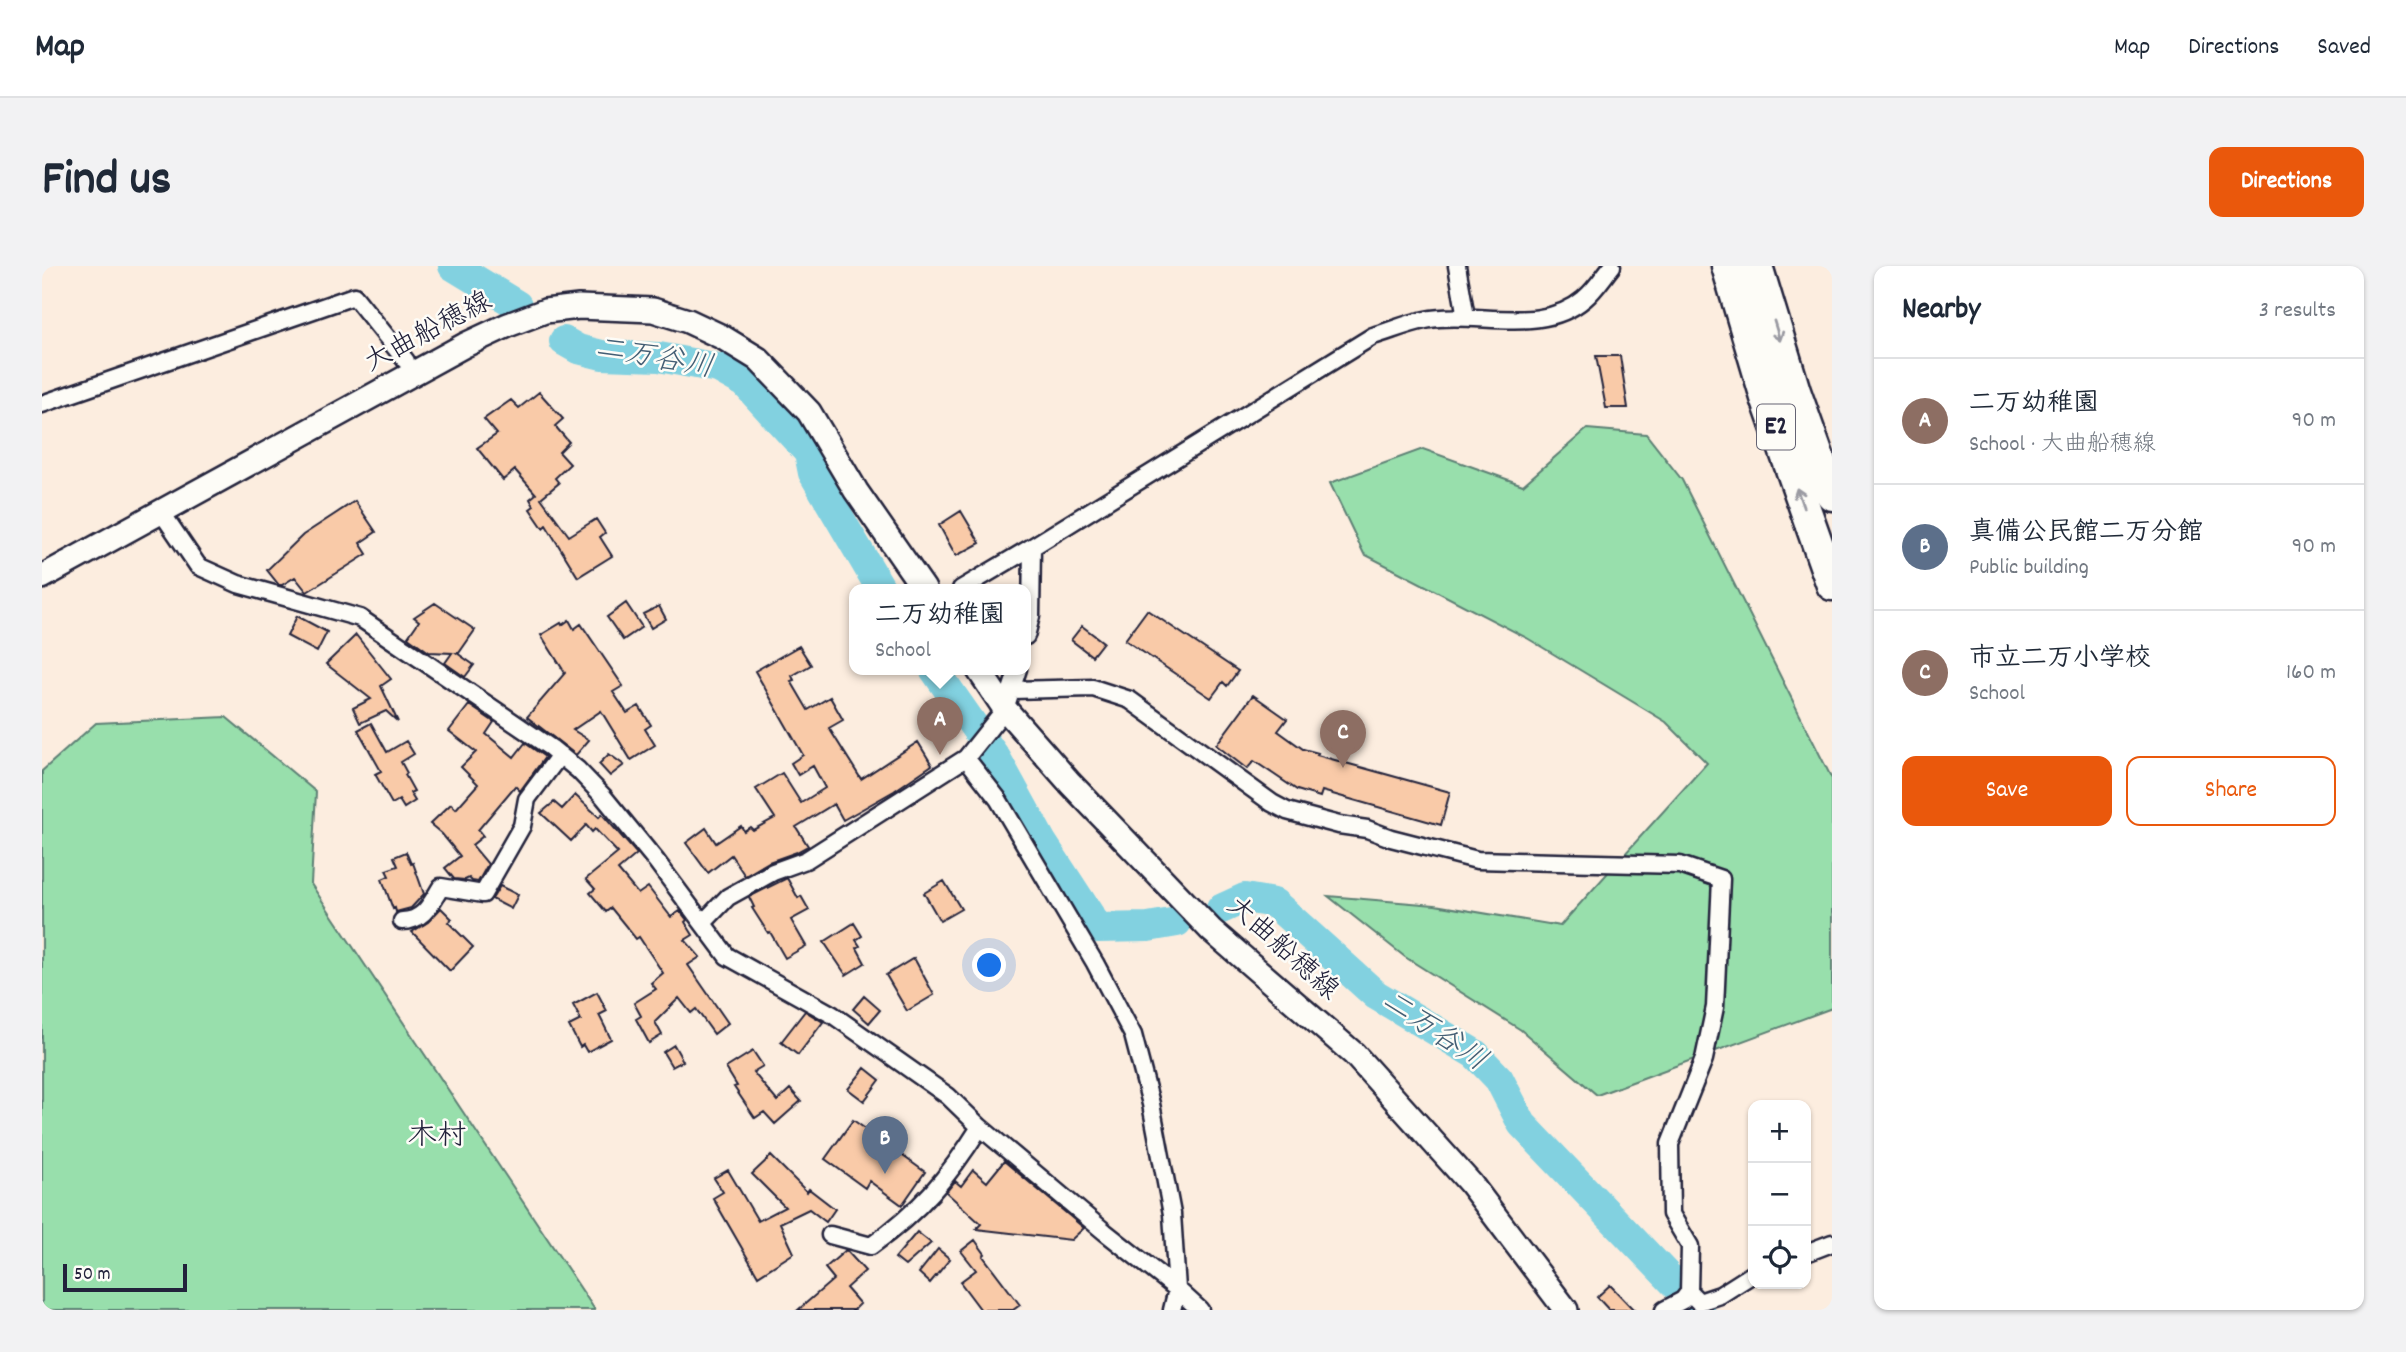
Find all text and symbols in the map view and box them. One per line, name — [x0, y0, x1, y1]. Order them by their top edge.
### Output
text: Map — [35, 25, 85, 72]
text: Map — [2114, 31, 2150, 65]
text: Directions — [2188, 31, 2279, 65]
text: Saved — [2317, 31, 2371, 65]
text: Find us — [42, 147, 171, 217]
button: Directions — [2209, 147, 2364, 217]
street label: 大曲船穂線 — [358, 283, 500, 385]
text: Nearby — [1902, 290, 1980, 333]
text: 3 results — [2259, 295, 2336, 328]
one-way arrow — [1771, 320, 1784, 342]
water label: 二万谷川 — [591, 328, 717, 392]
text: 二万幼稚園 — [1969, 386, 2099, 423]
road number: E2 — [1757, 404, 1795, 450]
text: A — [1919, 405, 1931, 438]
text: 90 m — [2292, 405, 2336, 438]
text: School · 大曲船穂線 — [1969, 429, 2156, 462]
one-way arrow — [1793, 487, 1806, 509]
text: 真備公民館二万分館 — [1969, 515, 2203, 552]
text: B — [1920, 531, 1930, 564]
text: 90 m — [2292, 531, 2336, 564]
text: Public building — [1969, 552, 2089, 585]
popup — [849, 584, 1031, 675]
text: 二万幼稚園 — [875, 598, 1005, 635]
text: School — [875, 635, 931, 668]
text: 市立二万小学校 — [1969, 641, 2151, 678]
text: C — [1919, 657, 1931, 690]
text: 160 m — [2286, 657, 2336, 690]
text: School — [1969, 678, 2025, 711]
pin: A — [917, 697, 963, 755]
pin: C — [1320, 710, 1366, 768]
button: Save — [1902, 756, 2112, 826]
button: Share — [2126, 756, 2336, 826]
street label: 大曲船穂線 — [1216, 888, 1346, 1012]
your location — [972, 948, 1006, 982]
water label: 二万谷川 — [1371, 982, 1495, 1084]
map controls — [1748, 1100, 1811, 1289]
button: + — [1748, 1100, 1811, 1163]
pin: B — [862, 1116, 908, 1174]
district label: 木村 — [407, 1117, 467, 1160]
button: − — [1748, 1163, 1811, 1226]
button: locate — [1748, 1226, 1811, 1289]
scale bar — [63, 1261, 187, 1293]
text: 50 m — [74, 1262, 111, 1289]

